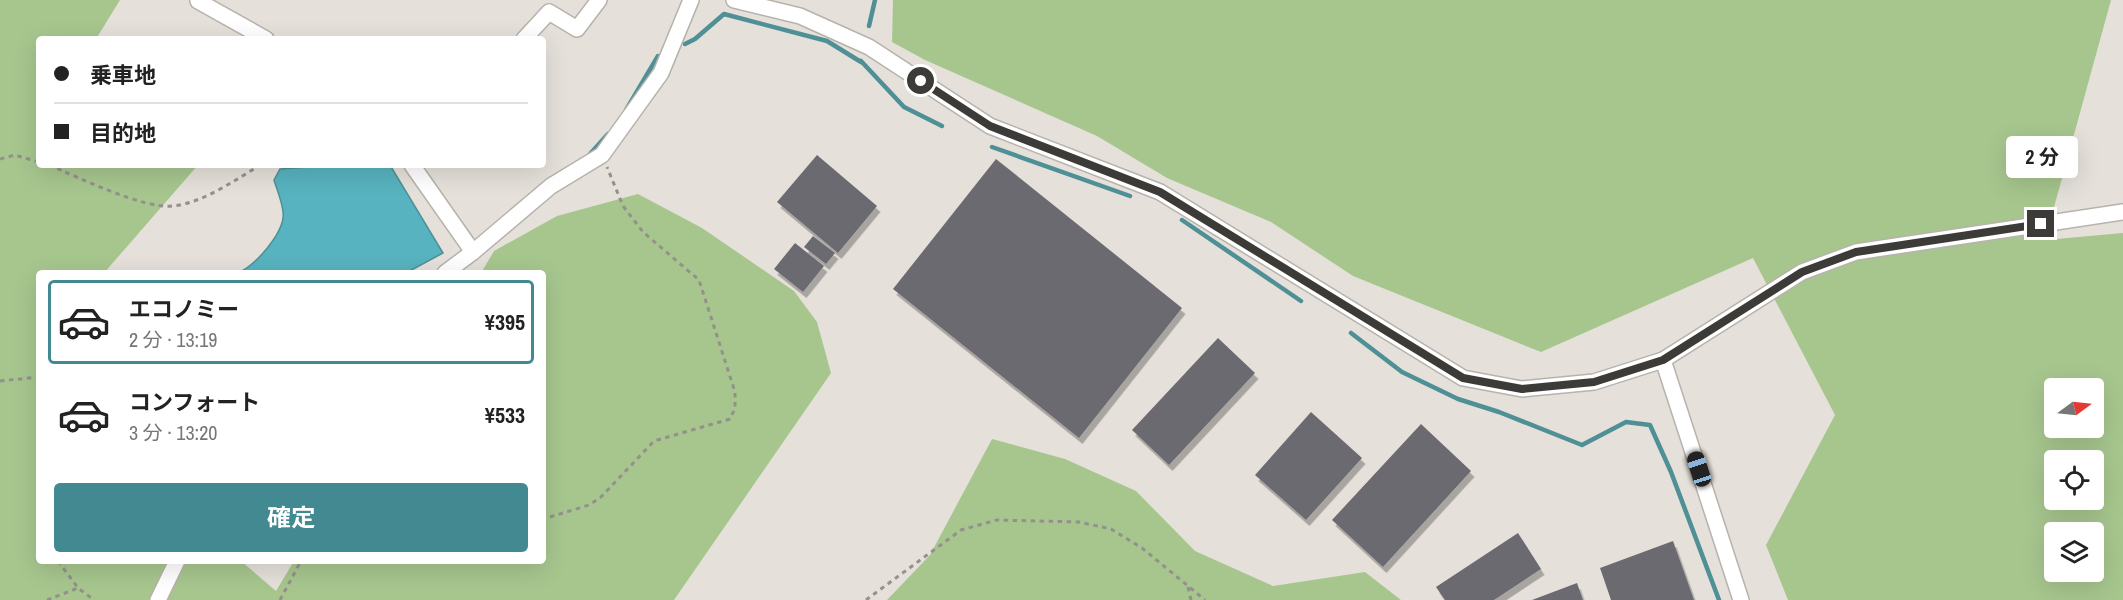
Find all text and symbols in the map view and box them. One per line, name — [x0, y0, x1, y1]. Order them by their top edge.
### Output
text: 乗車地 — [90, 60, 156, 90]
route start — [907, 67, 934, 94]
text: 目的地 — [90, 118, 156, 148]
callout: 2 分 — [2005, 137, 2077, 179]
text: 2 分 — [2025, 143, 2059, 170]
route end — [2027, 210, 2054, 237]
text: エコノミー — [129, 294, 239, 324]
icon: car — [57, 295, 111, 349]
text: ¥395 — [485, 307, 525, 337]
text: 2 分 · 13:19 — [129, 326, 217, 353]
north arrow — [2044, 378, 2104, 438]
map controls — [2044, 378, 2104, 582]
text: コンフォート — [129, 387, 260, 417]
icon: car — [57, 388, 111, 442]
text: ¥533 — [485, 400, 525, 430]
text: 3 分 · 13:20 — [129, 419, 217, 446]
car — [1685, 449, 1713, 489]
button: locate — [2044, 450, 2104, 510]
button: 確定 — [54, 483, 528, 552]
button: layers — [2044, 522, 2104, 582]

